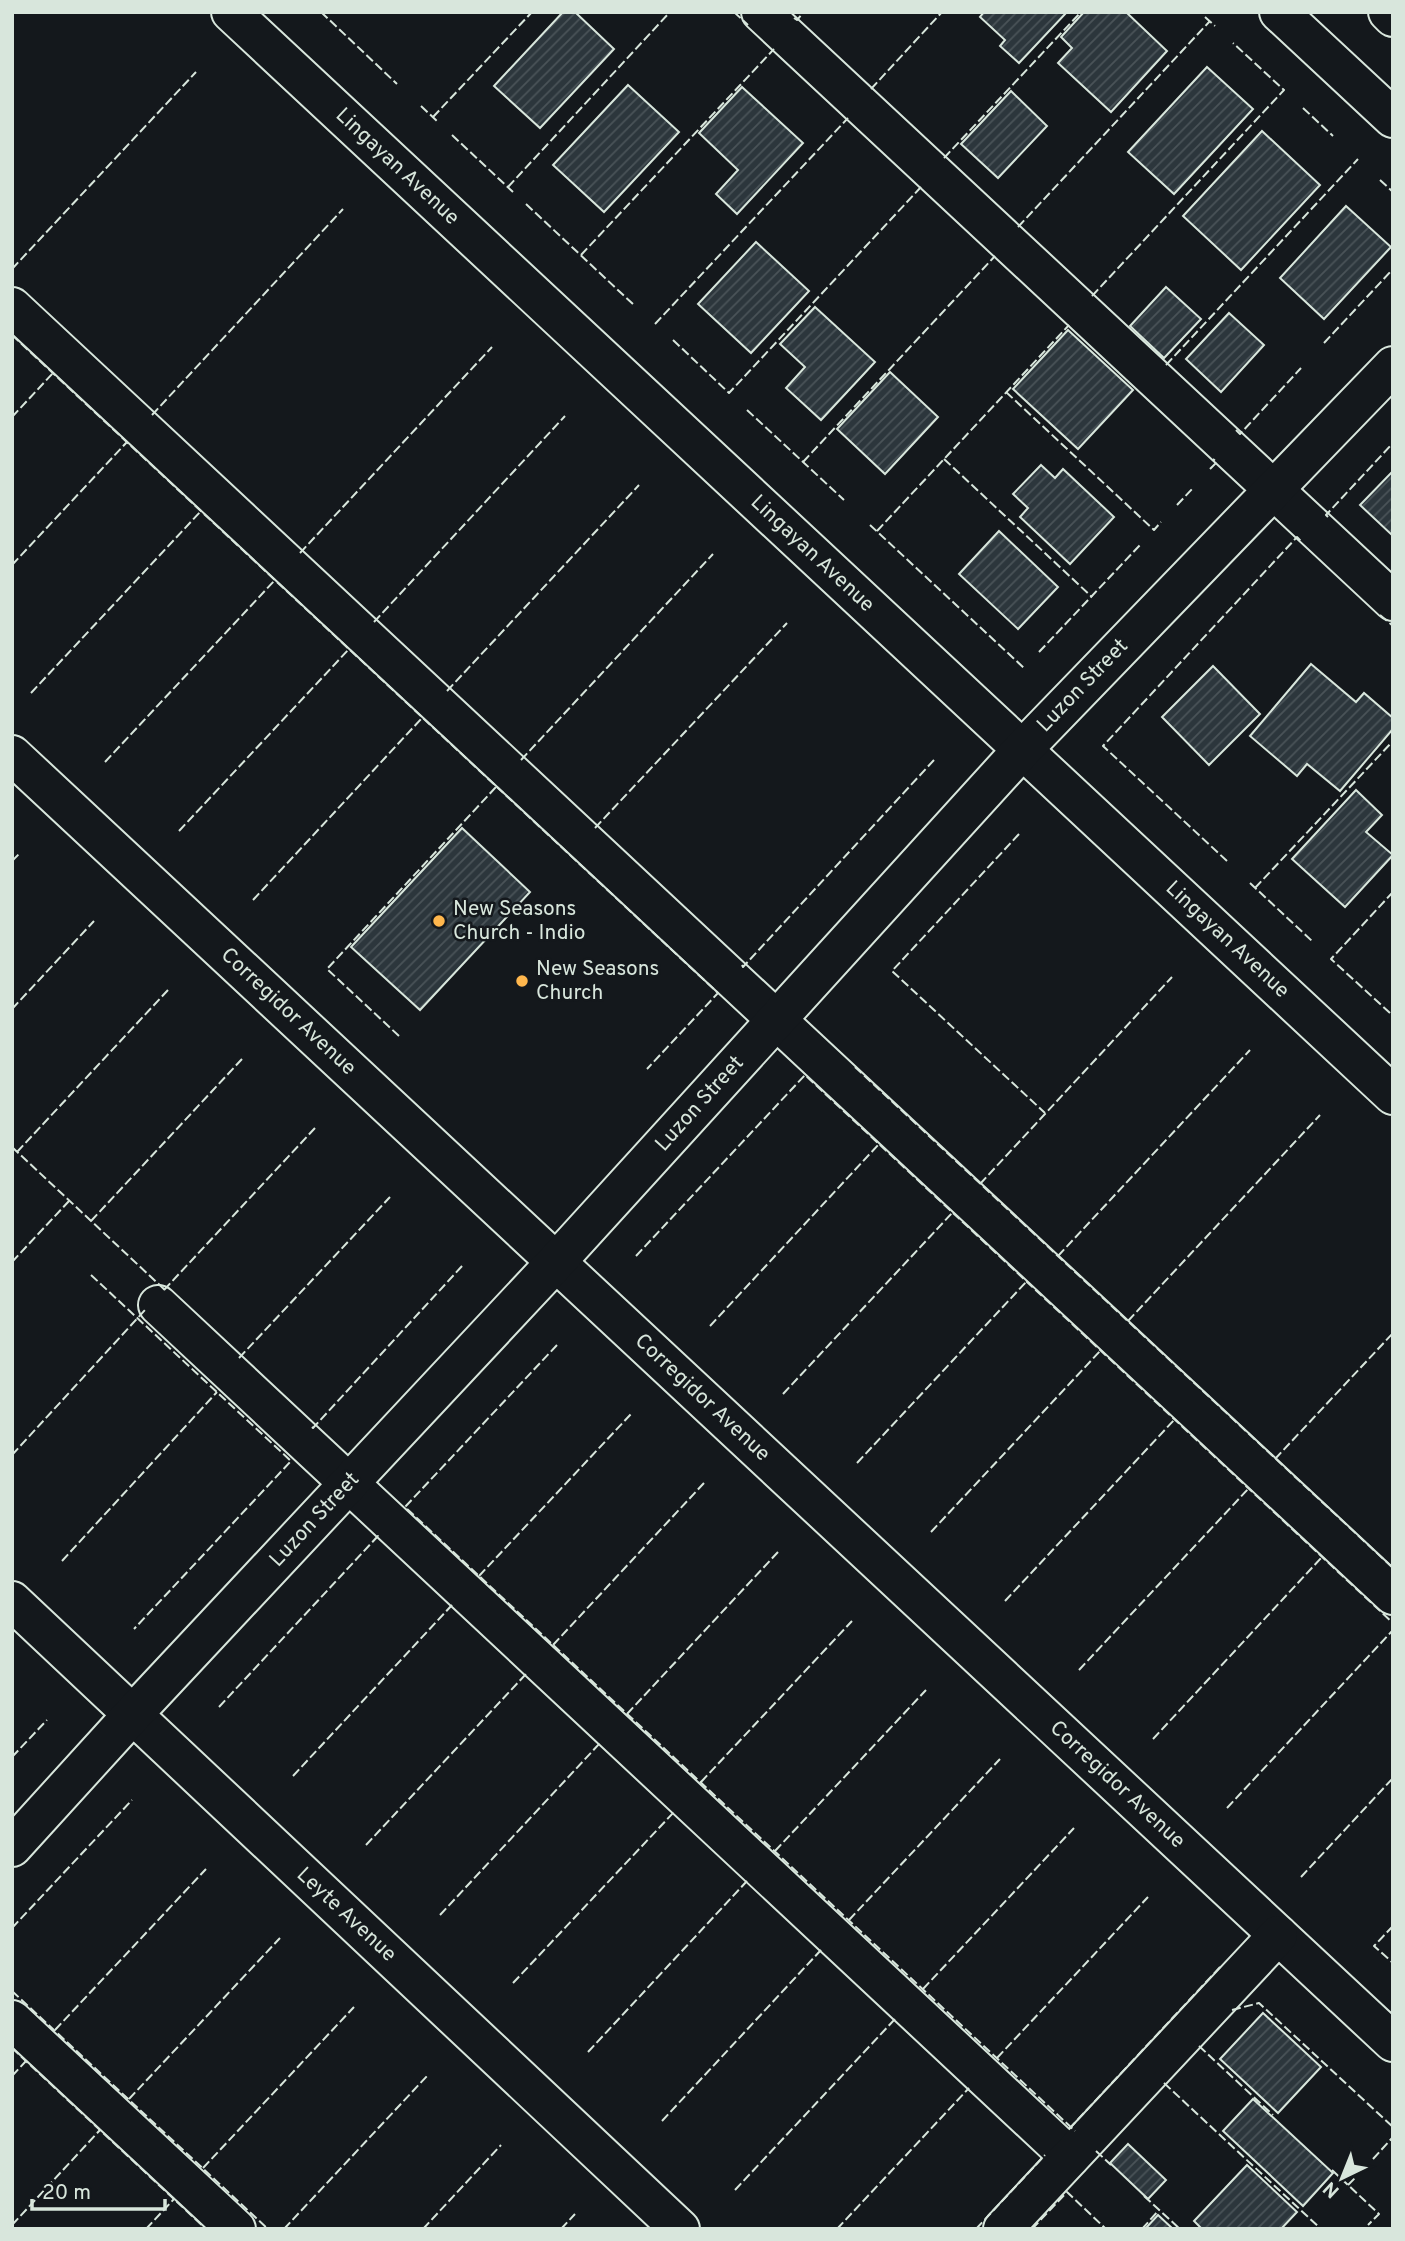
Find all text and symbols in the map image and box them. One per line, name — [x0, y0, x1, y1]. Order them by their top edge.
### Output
street label: Lingayan Avenue — [329, 102, 465, 232]
street label: Lingayan Avenue — [744, 489, 880, 619]
street label: Luzon Street — [1032, 633, 1134, 739]
street label: Lingayan Avenue — [1159, 875, 1295, 1005]
place label: New Seasons Church - Indio — [453, 896, 586, 947]
marker: New Seasons Church - Indio — [431, 913, 447, 929]
street label: Corregidor Avenue — [215, 942, 361, 1082]
place label: New Seasons Church — [536, 956, 659, 1007]
marker: New Seasons Church — [514, 973, 530, 989]
street label: Luzon Street — [650, 1050, 750, 1158]
street label: Corregidor Avenue — [629, 1328, 775, 1468]
street label: Luzon Street — [264, 1467, 366, 1573]
street label: Corregidor Avenue — [1044, 1715, 1190, 1855]
street label: Leyte Avenue — [290, 1862, 402, 1968]
north arrow — [1307, 2143, 1377, 2213]
scale bar — [32, 2168, 164, 2212]
text: N — [1319, 2176, 1345, 2202]
text: 20 m — [42, 2180, 91, 2207]

